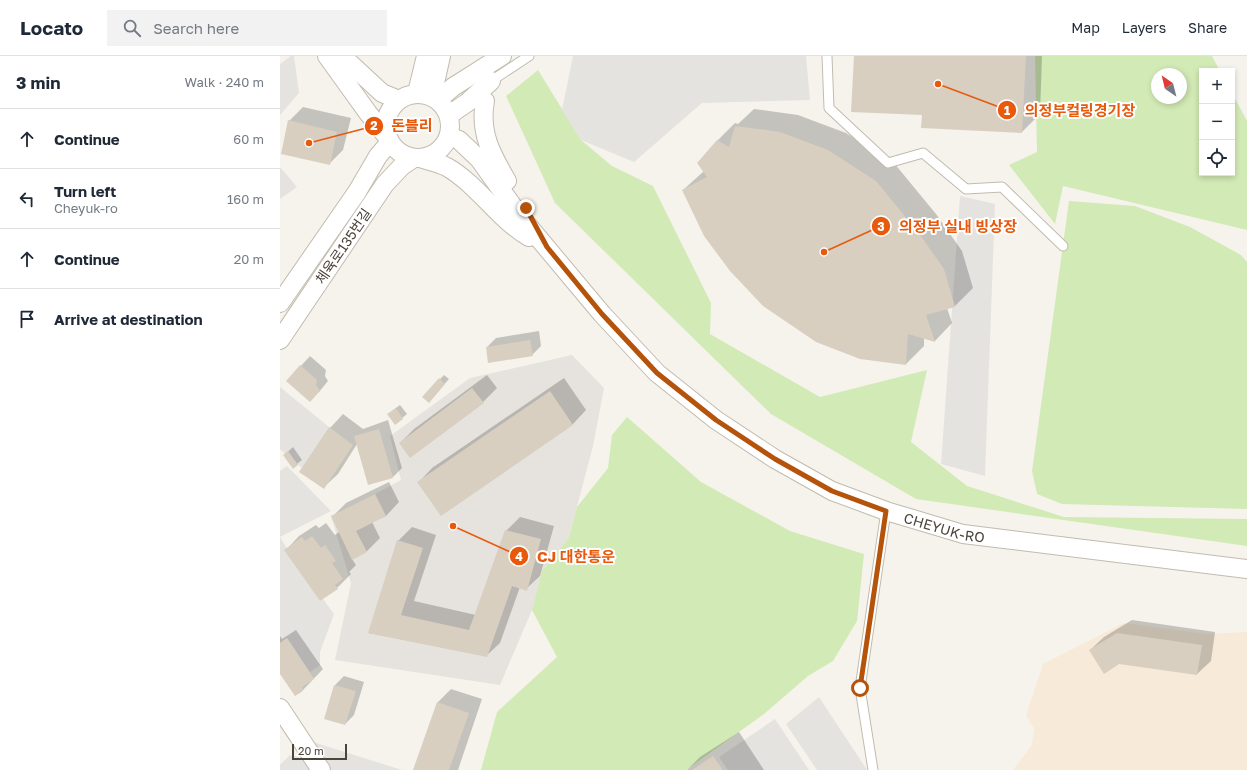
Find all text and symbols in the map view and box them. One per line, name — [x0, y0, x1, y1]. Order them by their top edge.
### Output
search box — [107, 10, 387, 46]
text: Locato — [20, 16, 83, 39]
icon: search — [121, 17, 143, 39]
text: Search here — [153, 19, 239, 37]
text: Map — [1071, 19, 1100, 36]
text: Layers — [1122, 19, 1166, 36]
text: Share — [1188, 19, 1227, 36]
north arrow — [1151, 68, 1187, 104]
map controls — [1199, 68, 1235, 176]
button: + — [1199, 68, 1235, 104]
text: 3 min — [16, 72, 60, 93]
text: Walk · 240 m — [185, 74, 264, 90]
callout: 의정부컬링경기장 — [997, 97, 1144, 124]
text: 의정부컬링경기장 — [1025, 101, 1135, 119]
text: 1 — [1004, 103, 1010, 118]
button: − — [1199, 104, 1235, 140]
callout: 돈블리 — [364, 113, 441, 140]
text: 돈블리 — [391, 116, 433, 134]
text: 2 — [370, 118, 378, 133]
icon: ahead — [16, 128, 38, 150]
text: Continue — [54, 130, 120, 148]
text: 60 m — [233, 131, 264, 147]
button: locate — [1199, 140, 1235, 176]
text: Turn left — [54, 182, 116, 200]
icon: left — [16, 188, 38, 210]
text: 160 m — [227, 191, 264, 207]
route end — [517, 199, 535, 217]
text: Cheyuk-ro — [54, 200, 118, 216]
street label: 체육로135번길 — [311, 205, 375, 287]
callout: 의정부 실내 빙상장 — [871, 213, 1025, 240]
text: 의정부 실내 빙상장 — [899, 217, 1017, 235]
text: 3 — [877, 219, 885, 234]
icon: ahead — [16, 248, 38, 270]
text: Continue — [54, 250, 120, 268]
text: 20 m — [234, 251, 264, 267]
icon: arrive — [16, 308, 38, 330]
text: Arrive at destination — [54, 310, 203, 328]
street label: CHEYUK-RO — [902, 508, 986, 545]
callout: CJ 대한통운 — [509, 543, 624, 570]
text: CJ 대한통운 — [537, 547, 615, 565]
text: 4 — [515, 549, 523, 564]
route start — [851, 679, 869, 697]
scale bar — [292, 742, 347, 761]
text: 20 m — [298, 744, 324, 757]

